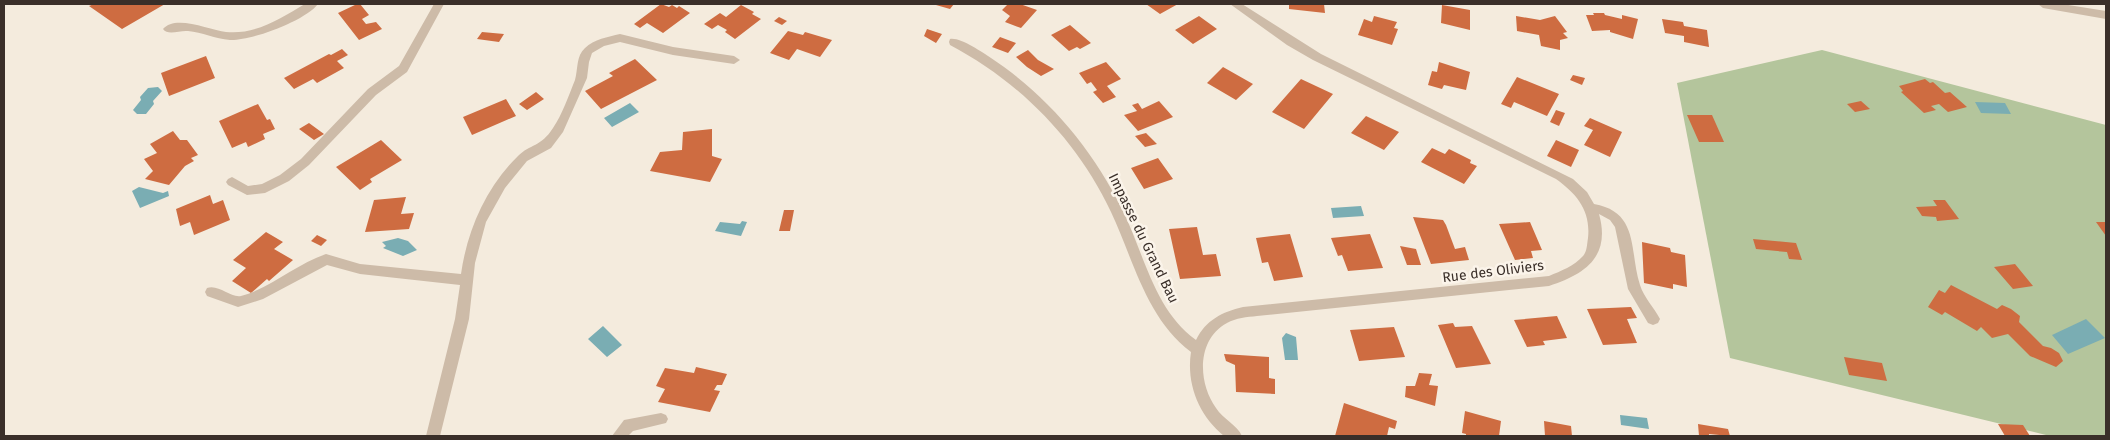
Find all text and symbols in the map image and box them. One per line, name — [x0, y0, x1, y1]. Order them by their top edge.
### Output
street label: Impasse du Grand Bau — [1105, 171, 1182, 306]
street label: Rue des Oliviers — [1441, 257, 1545, 286]

